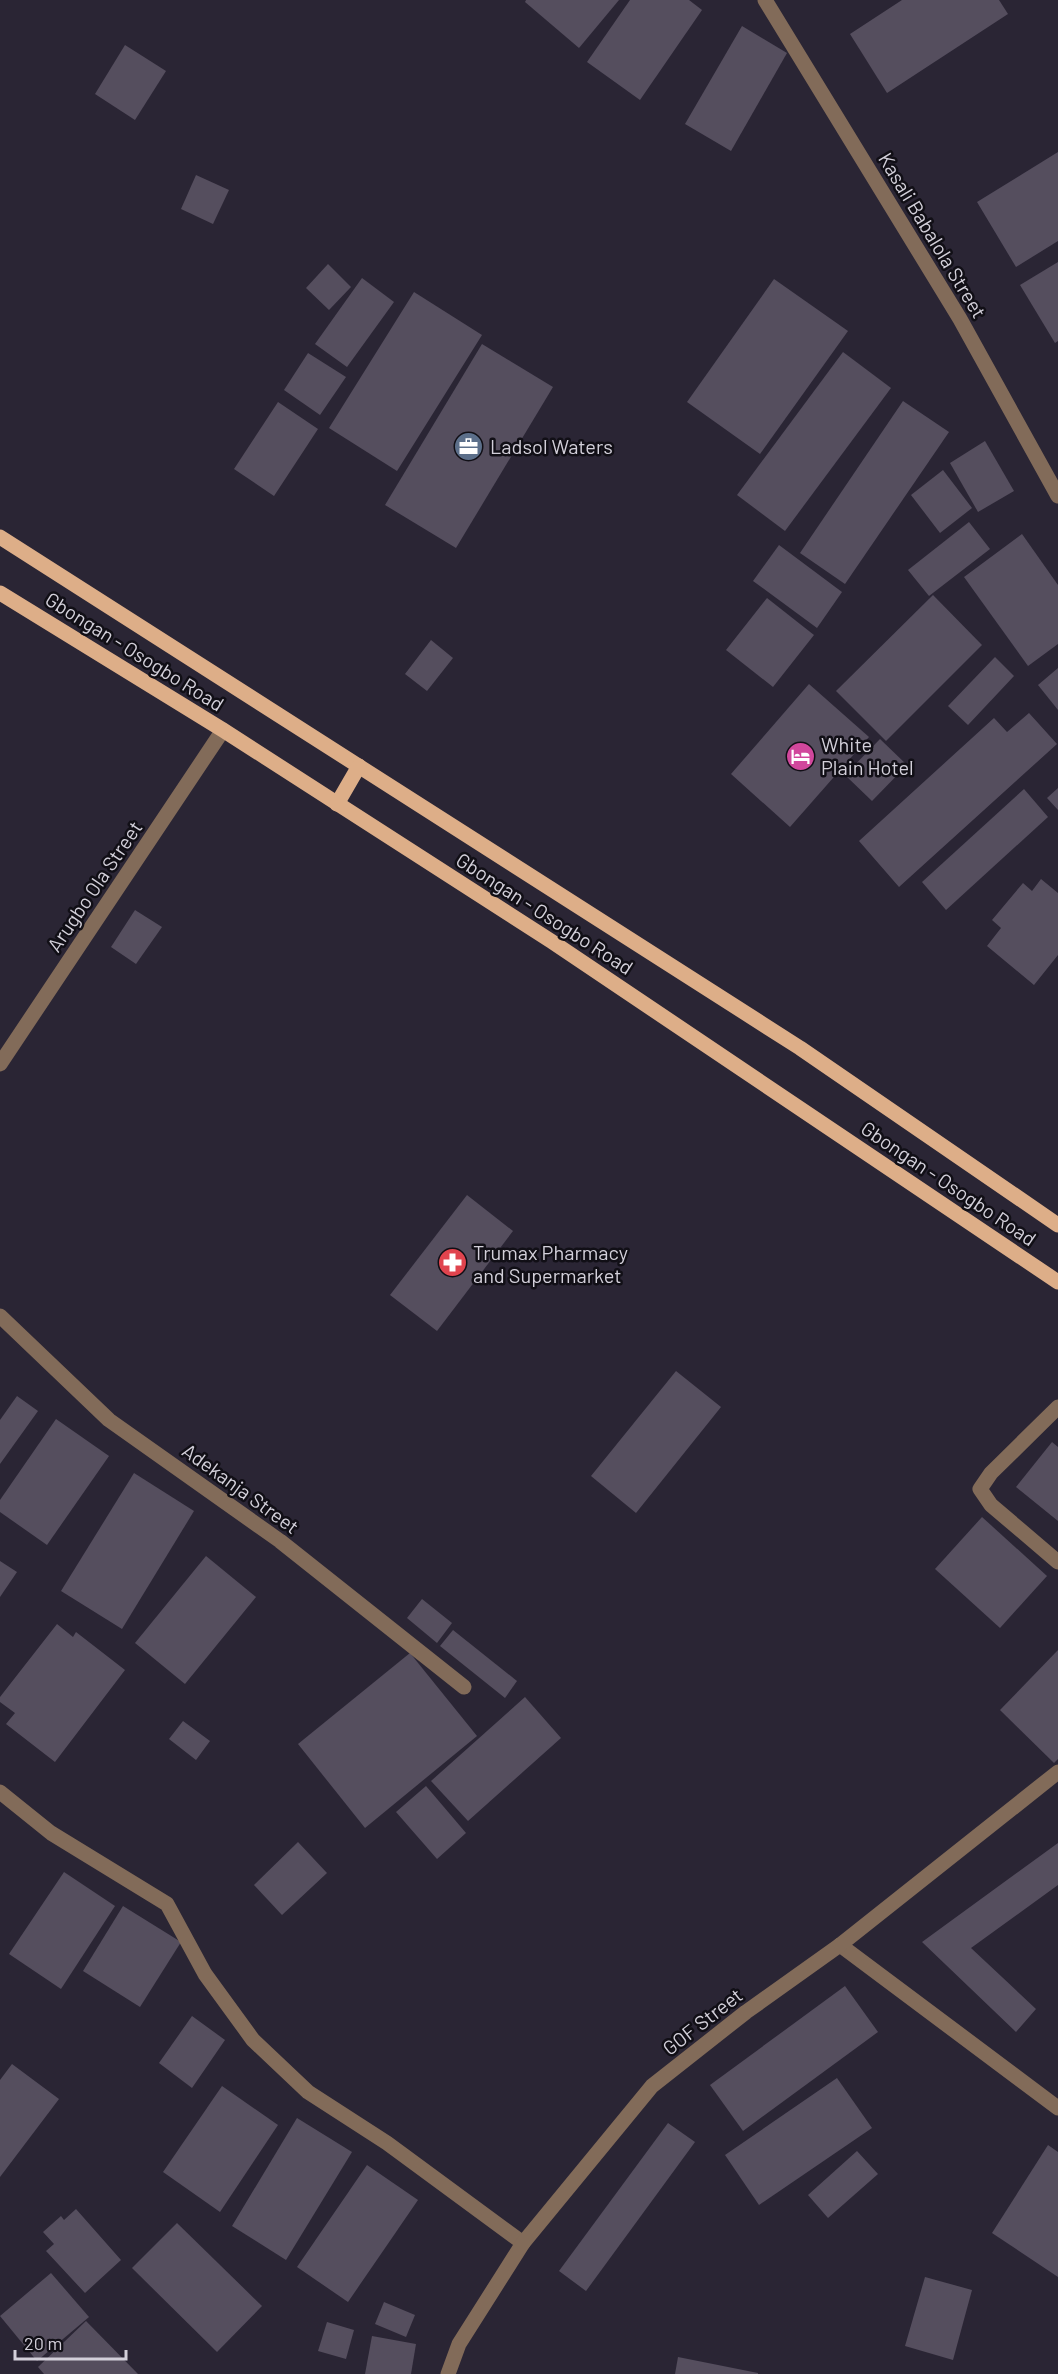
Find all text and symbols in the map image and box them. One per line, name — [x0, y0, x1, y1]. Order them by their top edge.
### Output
street label: Kasali Babalola Street — [874, 148, 992, 322]
office icon: Ladsol Waters — [453, 430, 485, 462]
place label: Ladsol Waters — [490, 434, 613, 458]
street label: Gbongan - Osogbo Road — [41, 586, 229, 716]
place label: White Plain Hotel — [821, 732, 914, 779]
hotel icon: White Plain Hotel — [784, 740, 816, 772]
street label: Arugbo Ola Street — [41, 816, 147, 956]
street label: Gbongan - Osogbo Road — [452, 847, 638, 979]
street label: Gbongan - Osogbo Road — [857, 1115, 1041, 1251]
place label: Trumax Pharmacy and Supermarket — [473, 1240, 628, 1287]
pharmacy icon: Trumax Pharmacy and Supermarket — [436, 1247, 468, 1279]
street label: Adekanja Street — [178, 1438, 304, 1538]
street label: GOF Street — [657, 1982, 747, 2060]
scale bar — [15, 2323, 126, 2361]
text: 20 m — [24, 2332, 62, 2354]

